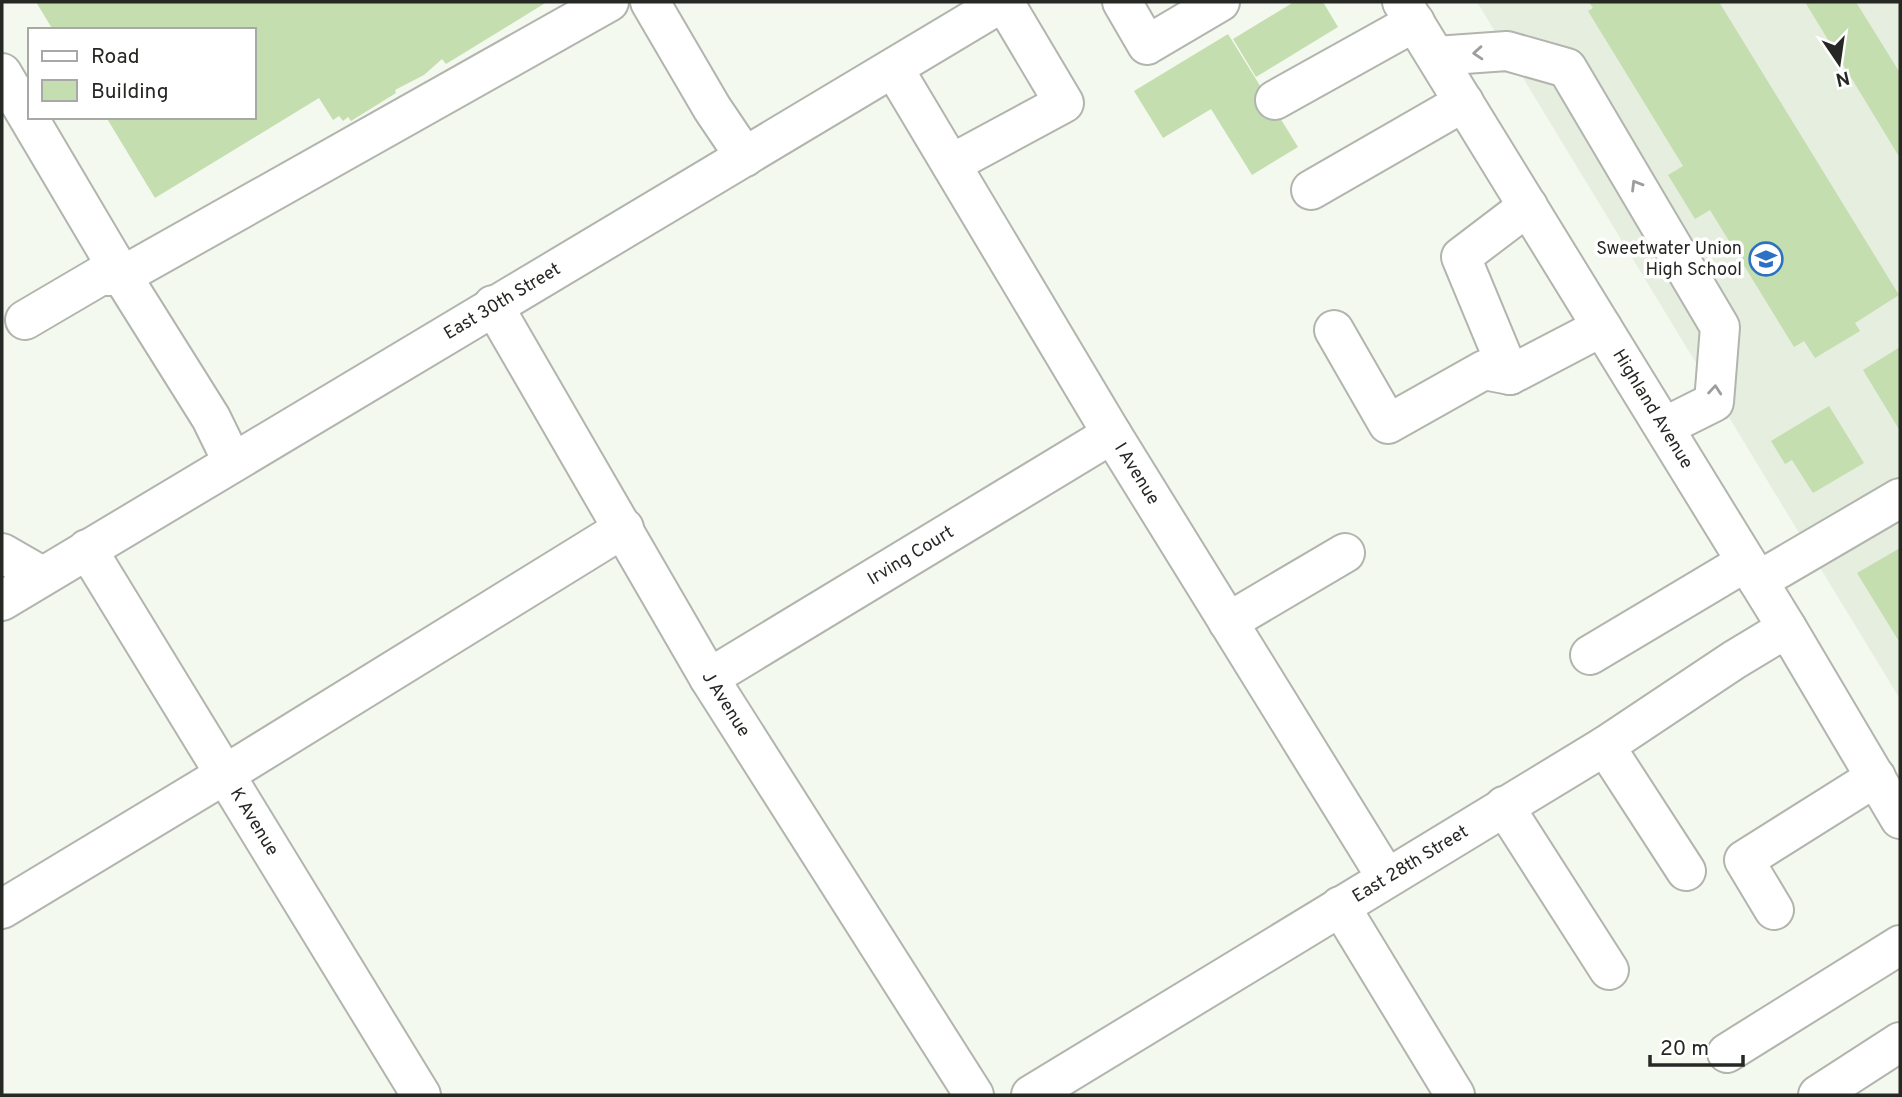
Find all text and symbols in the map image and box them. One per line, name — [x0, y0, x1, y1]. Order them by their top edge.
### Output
legend — [28, 28, 256, 119]
north arrow — [1804, 28, 1874, 98]
text: Road — [91, 44, 140, 71]
one-way arrow — [1472, 46, 1483, 61]
text: N — [1833, 64, 1852, 91]
text: Building — [91, 79, 169, 106]
one-way arrow — [1632, 180, 1645, 193]
place label: Sweetwater Union High School — [1596, 238, 1742, 282]
school or university icon: Sweetwater Union High School — [1747, 240, 1785, 278]
street label: East 30th Street — [440, 258, 565, 345]
street label: Highland Avenue — [1607, 345, 1698, 473]
one-way arrow — [1707, 384, 1722, 395]
street label: I Avenue — [1109, 439, 1165, 509]
street label: Irving Court — [863, 521, 958, 591]
street label: J Avenue — [696, 667, 755, 741]
street label: K Avenue — [224, 784, 284, 860]
street label: East 28th Street — [1348, 820, 1473, 908]
scale bar — [1650, 1024, 1743, 1068]
text: 20 m — [1660, 1036, 1709, 1063]

